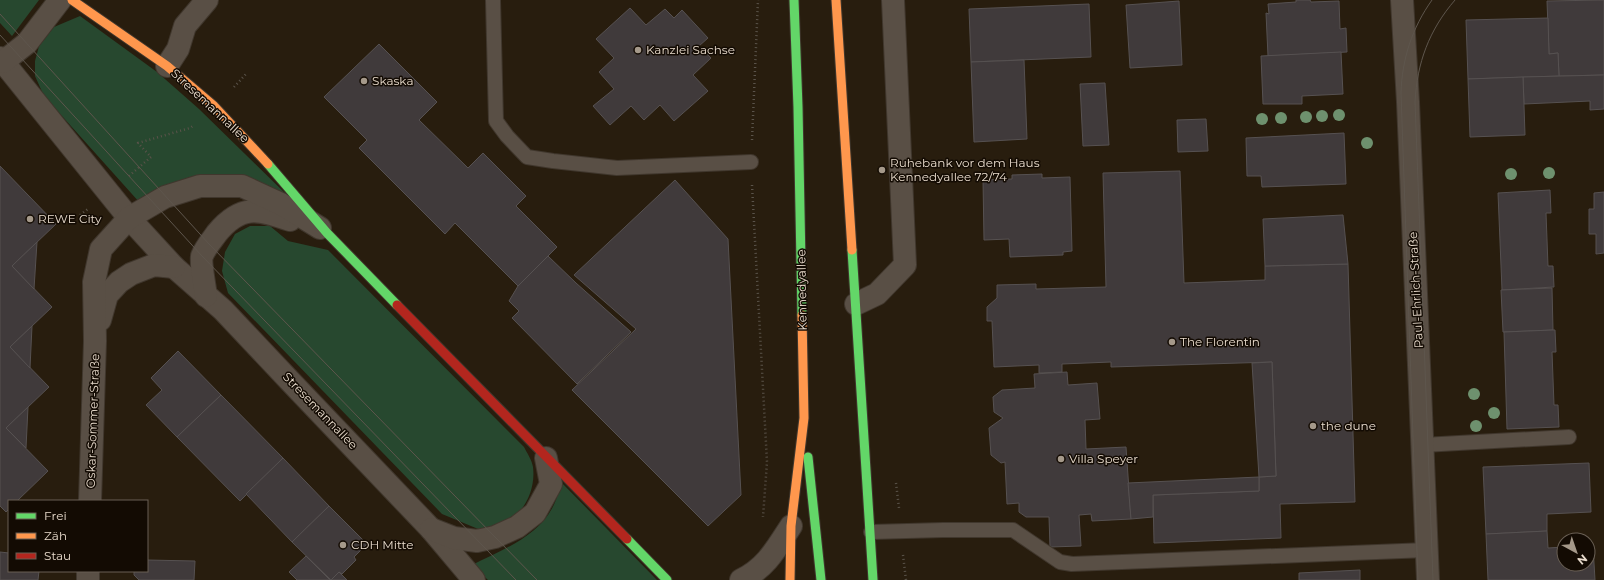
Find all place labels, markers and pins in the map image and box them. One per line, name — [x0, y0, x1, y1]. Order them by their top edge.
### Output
place label: Kanzlei Sachse — [646, 42, 735, 57]
marker: Kanzlei Sachse — [633, 45, 643, 55]
place label: Skaska — [372, 73, 414, 88]
marker: Skaska — [359, 76, 369, 86]
place label: Ruhebank vor dem Haus Kennedyallee 72/74 — [890, 155, 1040, 184]
marker: Ruhebank vor dem Haus Kennedyallee 72/74 — [877, 165, 887, 175]
place label: REWE City — [38, 211, 102, 226]
marker: REWE City — [25, 214, 35, 224]
place label: The Florentin — [1180, 334, 1260, 349]
marker: The Florentin — [1167, 337, 1177, 347]
place label: the dune — [1321, 418, 1376, 433]
marker: the dune — [1308, 421, 1318, 431]
place label: Villa Speyer — [1069, 451, 1138, 466]
marker: Villa Speyer — [1056, 454, 1066, 464]
place label: CDH Mitte — [351, 537, 414, 552]
marker: CDH Mitte — [338, 540, 348, 550]

